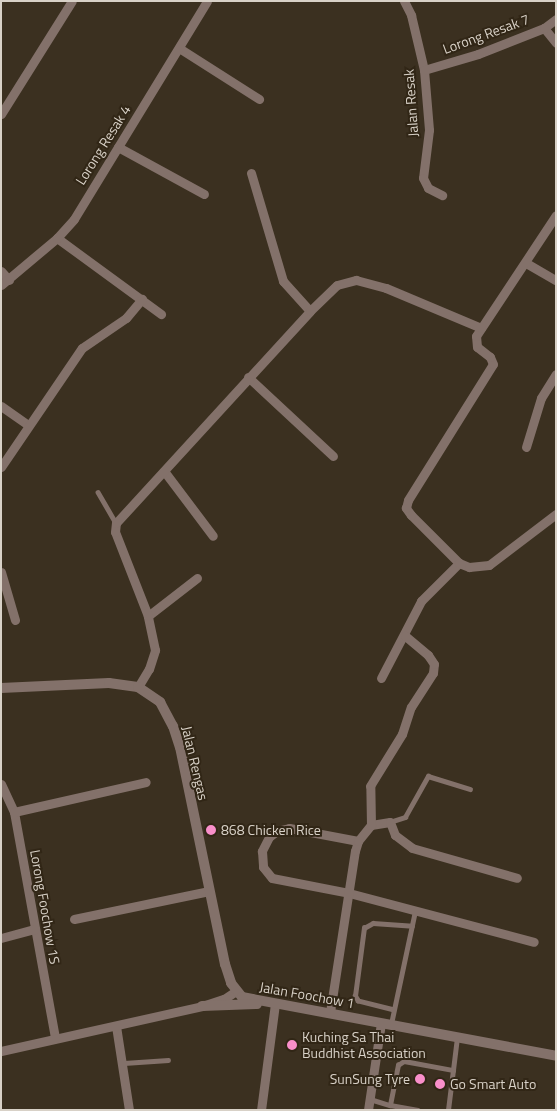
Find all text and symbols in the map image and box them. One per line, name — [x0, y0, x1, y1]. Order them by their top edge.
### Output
street label: Lorong Resak 7 — [441, 11, 531, 57]
street label: Jalan Resak — [400, 69, 422, 137]
street label: Lorong Resak 4 — [72, 102, 134, 188]
street label: Jalan Rengas — [178, 724, 212, 802]
place label: 868 Chicken Rice — [221, 822, 321, 838]
marker: 868 Chicken Rice — [205, 824, 217, 836]
street label: Lorong Foochow 1S — [27, 848, 63, 966]
street label: Jalan Foochow 1 — [258, 978, 356, 1012]
place label: Kuching Sa Thai Buddhist Association — [302, 1029, 426, 1062]
marker: Kuching Sa Thai Buddhist Association — [286, 1039, 298, 1051]
place label: SunSung Tyre — [330, 1071, 410, 1087]
marker: SunSung Tyre — [414, 1073, 426, 1085]
place label: Go Smart Auto — [450, 1076, 536, 1092]
marker: Go Smart Auto — [434, 1078, 446, 1090]

